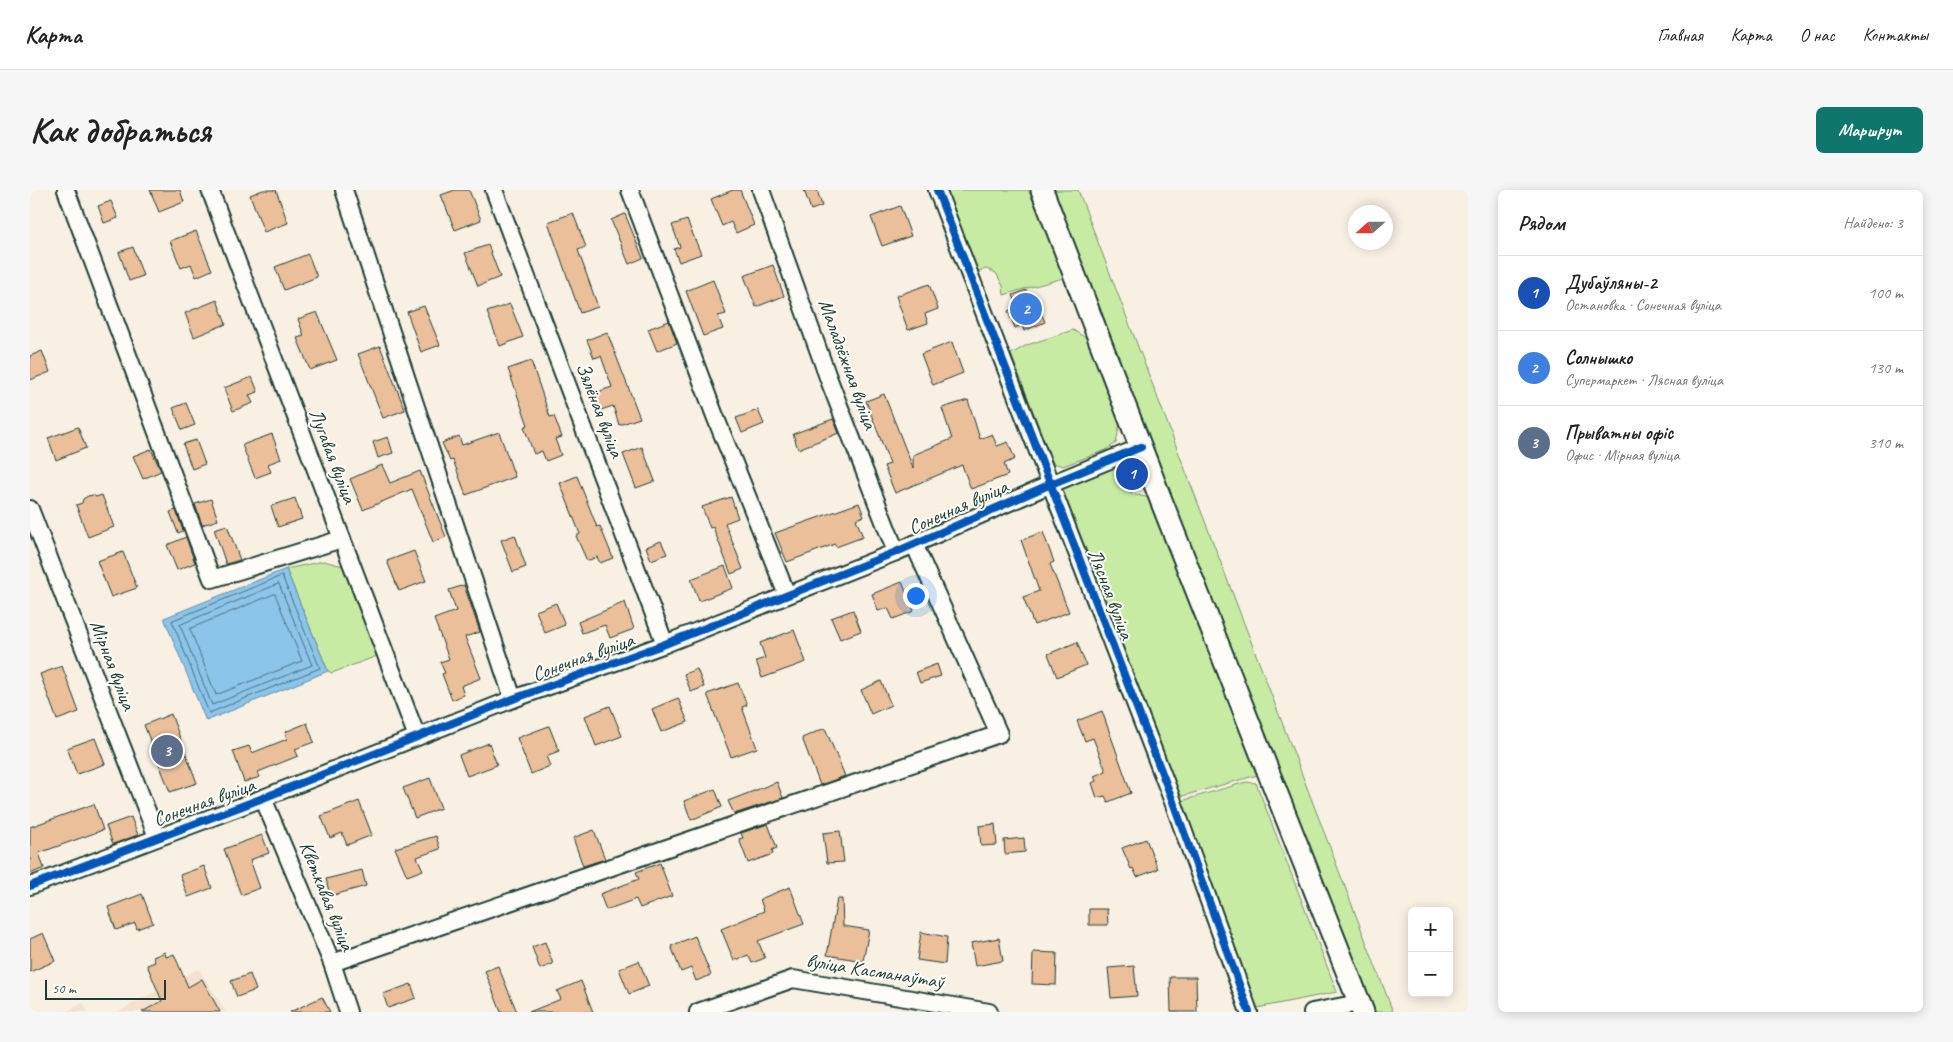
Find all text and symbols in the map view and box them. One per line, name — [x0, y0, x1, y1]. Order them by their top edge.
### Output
text: Карта — [25, 20, 82, 50]
text: Главная — [1658, 24, 1703, 46]
text: Карта — [1731, 24, 1772, 46]
text: О нас — [1800, 24, 1835, 46]
text: Контакты — [1863, 24, 1928, 46]
button: Маршрут — [1816, 107, 1923, 153]
text: Как добраться — [30, 108, 211, 153]
north arrow — [1348, 205, 1393, 250]
text: Рядом — [1518, 210, 1565, 236]
text: Найдено: 3 — [1843, 213, 1903, 233]
text: Дубаўляны-2 — [1565, 271, 1657, 295]
text: 1 — [1530, 283, 1538, 303]
text: 100 m — [1869, 283, 1903, 303]
pin: 2 — [1010, 290, 1042, 328]
text: Остановка · Сонечная вуліца — [1565, 295, 1721, 315]
street label: Маладзёжная вуліца — [813, 296, 884, 434]
text: Солнышко — [1565, 346, 1632, 370]
text: 2 — [1530, 358, 1538, 378]
text: 130 m — [1869, 358, 1903, 378]
street label: Зялёная вуліца — [570, 359, 630, 462]
text: Супермаркет · Лясная вуліца — [1565, 370, 1723, 390]
street label: Лугавая вуліца — [304, 405, 363, 508]
text: Прыватны офіс — [1565, 421, 1673, 445]
text: 3 — [1530, 433, 1538, 453]
text: 310 m — [1869, 433, 1903, 453]
text: Офис · Мірная вуліца — [1565, 445, 1680, 465]
pin: 1 — [1116, 455, 1148, 493]
street label: Сонечная вуліца — [904, 473, 1013, 540]
street label: Лясная вуліца — [1082, 545, 1140, 644]
your location — [903, 583, 929, 609]
street label: Мірная вуліца — [84, 616, 142, 715]
street label: Сонечная вуліца — [529, 627, 639, 687]
pin: 3 — [151, 732, 183, 770]
street label: Сонечная вуліца — [150, 772, 260, 832]
street label: Кветкавая вуліца — [294, 838, 361, 956]
map controls — [1408, 907, 1453, 997]
button: + — [1408, 907, 1453, 952]
street label: вуліца Касманаўтаў — [805, 948, 947, 994]
button: − — [1408, 952, 1453, 997]
scale bar — [45, 977, 166, 1000]
text: 50 m — [52, 980, 76, 997]

